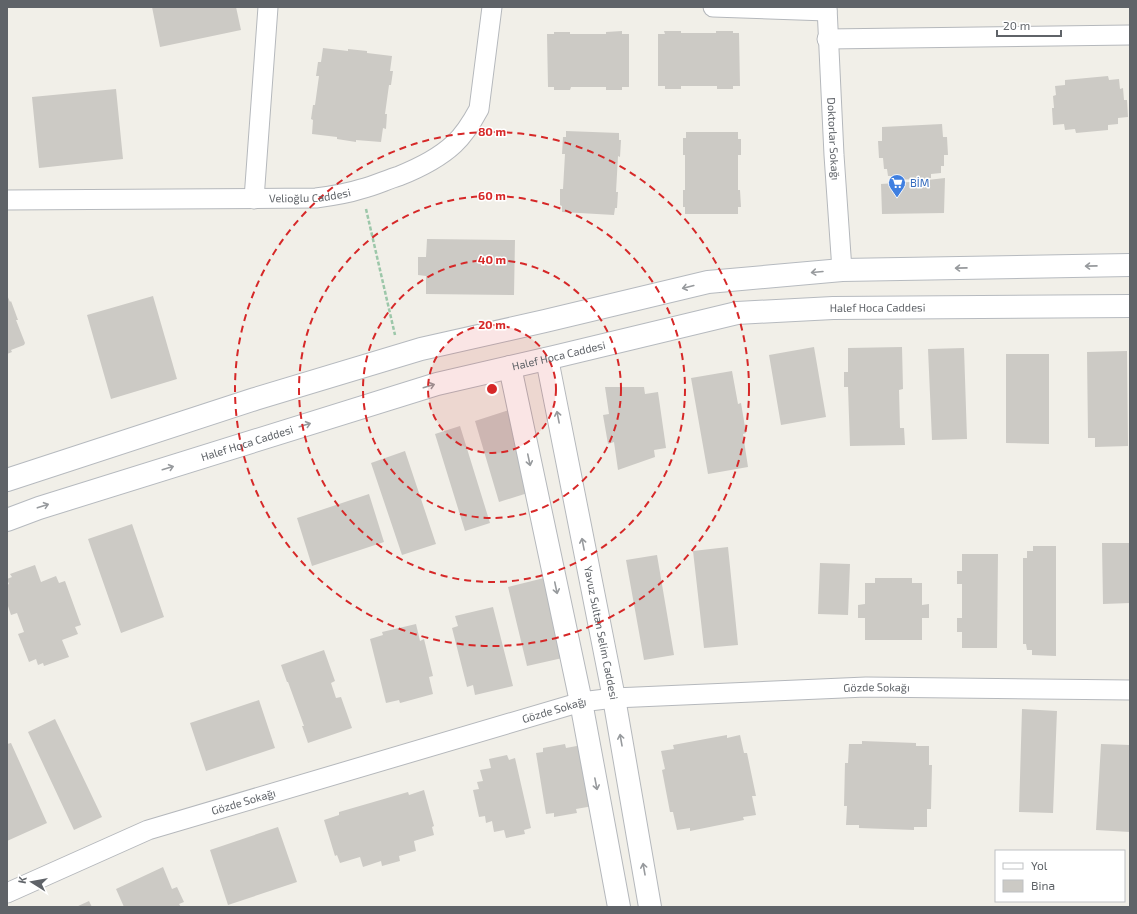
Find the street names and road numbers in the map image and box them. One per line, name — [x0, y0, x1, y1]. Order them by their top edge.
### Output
street label: Doktorlar Sokağı — [825, 97, 843, 181]
street label: Velioğlu Caddesi — [269, 185, 352, 204]
street label: Halef Hoca Caddesi — [830, 300, 925, 314]
street label: Halef Hoca Caddesi — [511, 338, 607, 373]
street label: Halef Hoca Caddesi — [199, 422, 294, 463]
street label: Yavuz Sultan Selim Caddesi — [582, 565, 621, 700]
street label: Gözde Sokağı — [843, 680, 910, 694]
street label: Gözde Sokağı — [520, 694, 587, 725]
street label: Gözde Sokağı — [210, 786, 277, 817]

